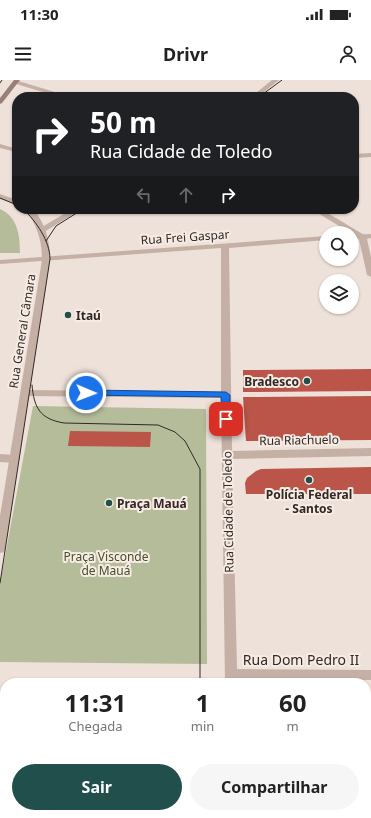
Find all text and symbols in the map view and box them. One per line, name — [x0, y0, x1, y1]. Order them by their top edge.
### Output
text: 11:30 — [20, 4, 59, 24]
text: Drivr — [163, 42, 208, 66]
icon: menu — [12, 43, 34, 65]
icon: person — [337, 43, 359, 65]
text: 50 m — [90, 103, 157, 141]
icon: right — [24, 108, 76, 160]
text: Rua Cidade de Toledo — [90, 139, 272, 163]
icon: left — [133, 184, 155, 206]
icon: ahead — [175, 184, 197, 206]
icon: right — [217, 184, 239, 206]
street label: Rua Frei Gaspar — [140, 225, 230, 249]
map controls — [319, 226, 359, 314]
button: search — [319, 226, 359, 266]
street label: Rua General Câmara — [5, 272, 39, 390]
button: layers — [319, 274, 359, 314]
place label: Itaú — [76, 307, 101, 324]
marker: Itaú — [63, 310, 73, 320]
position arrow — [65, 372, 107, 414]
place label: Bradesco — [244, 373, 299, 390]
marker: Bradesco — [302, 376, 312, 386]
pin — [209, 402, 243, 436]
icon: arrive — [215, 408, 237, 430]
street label: Rua Riachuelo — [259, 431, 339, 449]
street label: Rua Cidade de Toledo — [218, 451, 238, 573]
marker: Polícia Federal - Santos — [304, 475, 314, 485]
place label: Polícia Federal - Santos — [266, 486, 352, 517]
place label: Praça Mauá — [117, 495, 187, 512]
marker: Praça Mauá — [104, 498, 114, 508]
park label: Praça Visconde de Mauá — [64, 548, 149, 579]
street label: Rua Dom Pedro II — [243, 650, 359, 669]
text: 11:31 — [65, 686, 126, 719]
text: 1 — [196, 686, 209, 719]
text: 60 — [279, 686, 306, 719]
text: Chegada — [68, 717, 122, 735]
text: min — [191, 717, 214, 735]
text: m — [287, 717, 299, 735]
button: Sair — [12, 764, 182, 810]
button: Compartilhar — [190, 764, 359, 810]

